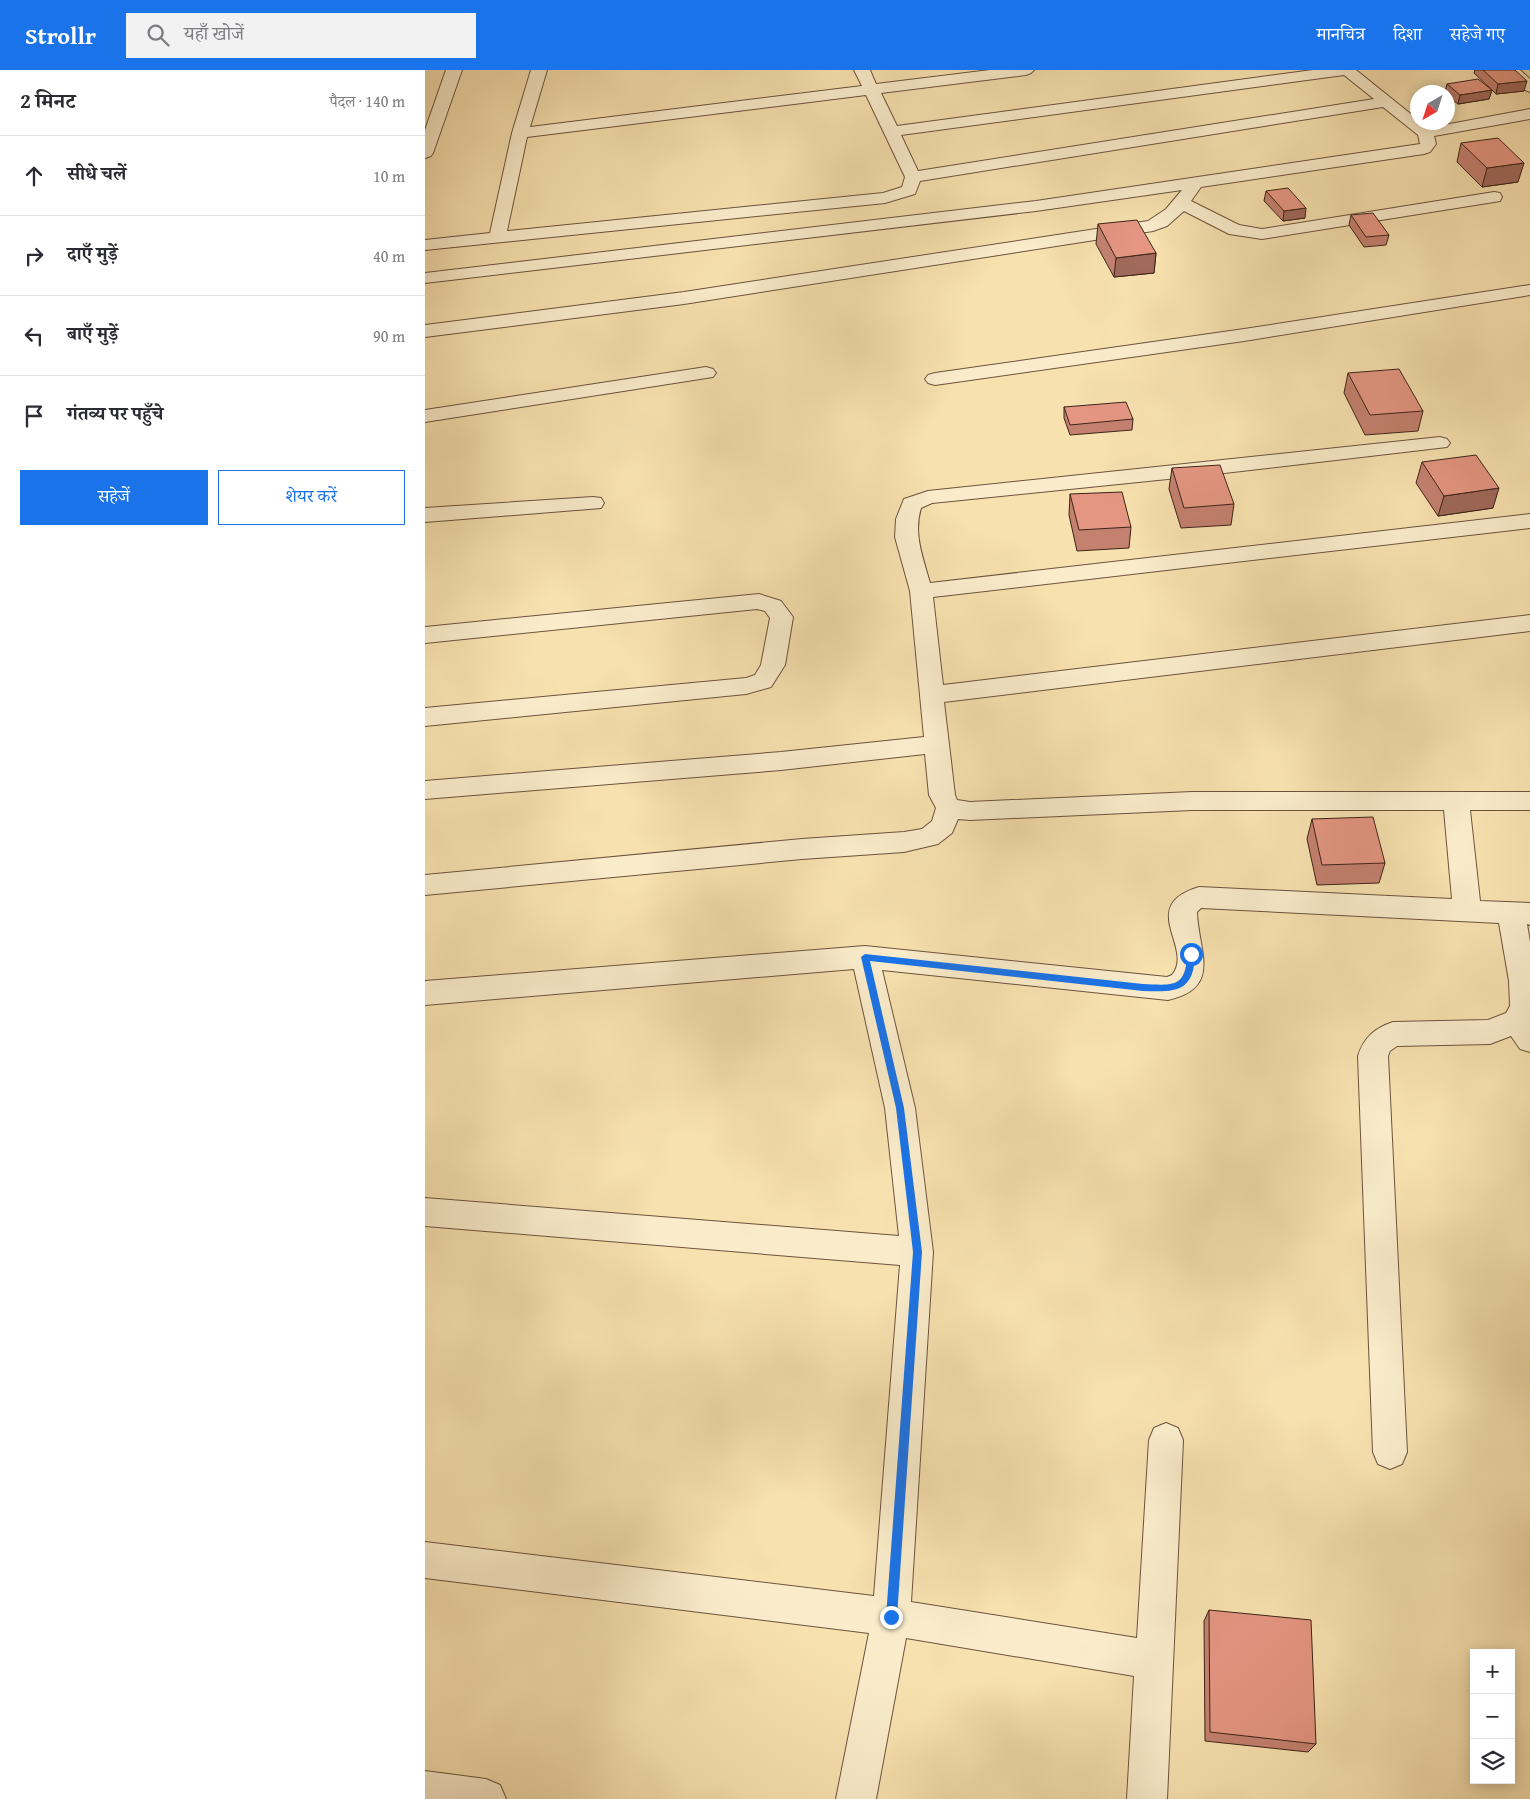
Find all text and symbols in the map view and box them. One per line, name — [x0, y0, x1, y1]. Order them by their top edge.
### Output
search box — [126, 13, 476, 58]
text: Strollr — [25, 18, 96, 53]
text: यहाँ खोजें — [184, 19, 244, 47]
text: मानचित्र — [1316, 20, 1365, 47]
text: दिशा — [1393, 20, 1422, 47]
text: सहेजे गए — [1450, 20, 1505, 47]
icon: search — [144, 21, 172, 49]
text: 2 मिनट — [20, 85, 75, 116]
north arrow — [1410, 85, 1455, 130]
text: पैदल · 140 m — [329, 89, 405, 113]
text: सीधे चलें — [67, 159, 126, 187]
icon: ahead — [20, 162, 48, 190]
text: 10 m — [373, 164, 405, 188]
text: दाएँ मुड़ें — [67, 239, 118, 267]
icon: right — [20, 242, 48, 270]
text: 40 m — [373, 244, 405, 268]
text: बाएँ मुड़ें — [67, 319, 118, 347]
icon: left — [20, 322, 48, 350]
text: 90 m — [373, 324, 405, 348]
text: गंतव्य पर पहुँचे — [67, 399, 163, 427]
icon: arrive — [20, 402, 48, 430]
button: सहेजें — [20, 470, 208, 525]
button: शेयर करें — [218, 470, 405, 525]
route start — [1180, 943, 1203, 966]
route end — [880, 1606, 903, 1629]
map controls — [1470, 1649, 1515, 1784]
button: + — [1470, 1649, 1515, 1694]
button: − — [1470, 1694, 1515, 1739]
button: layers — [1470, 1739, 1515, 1784]

